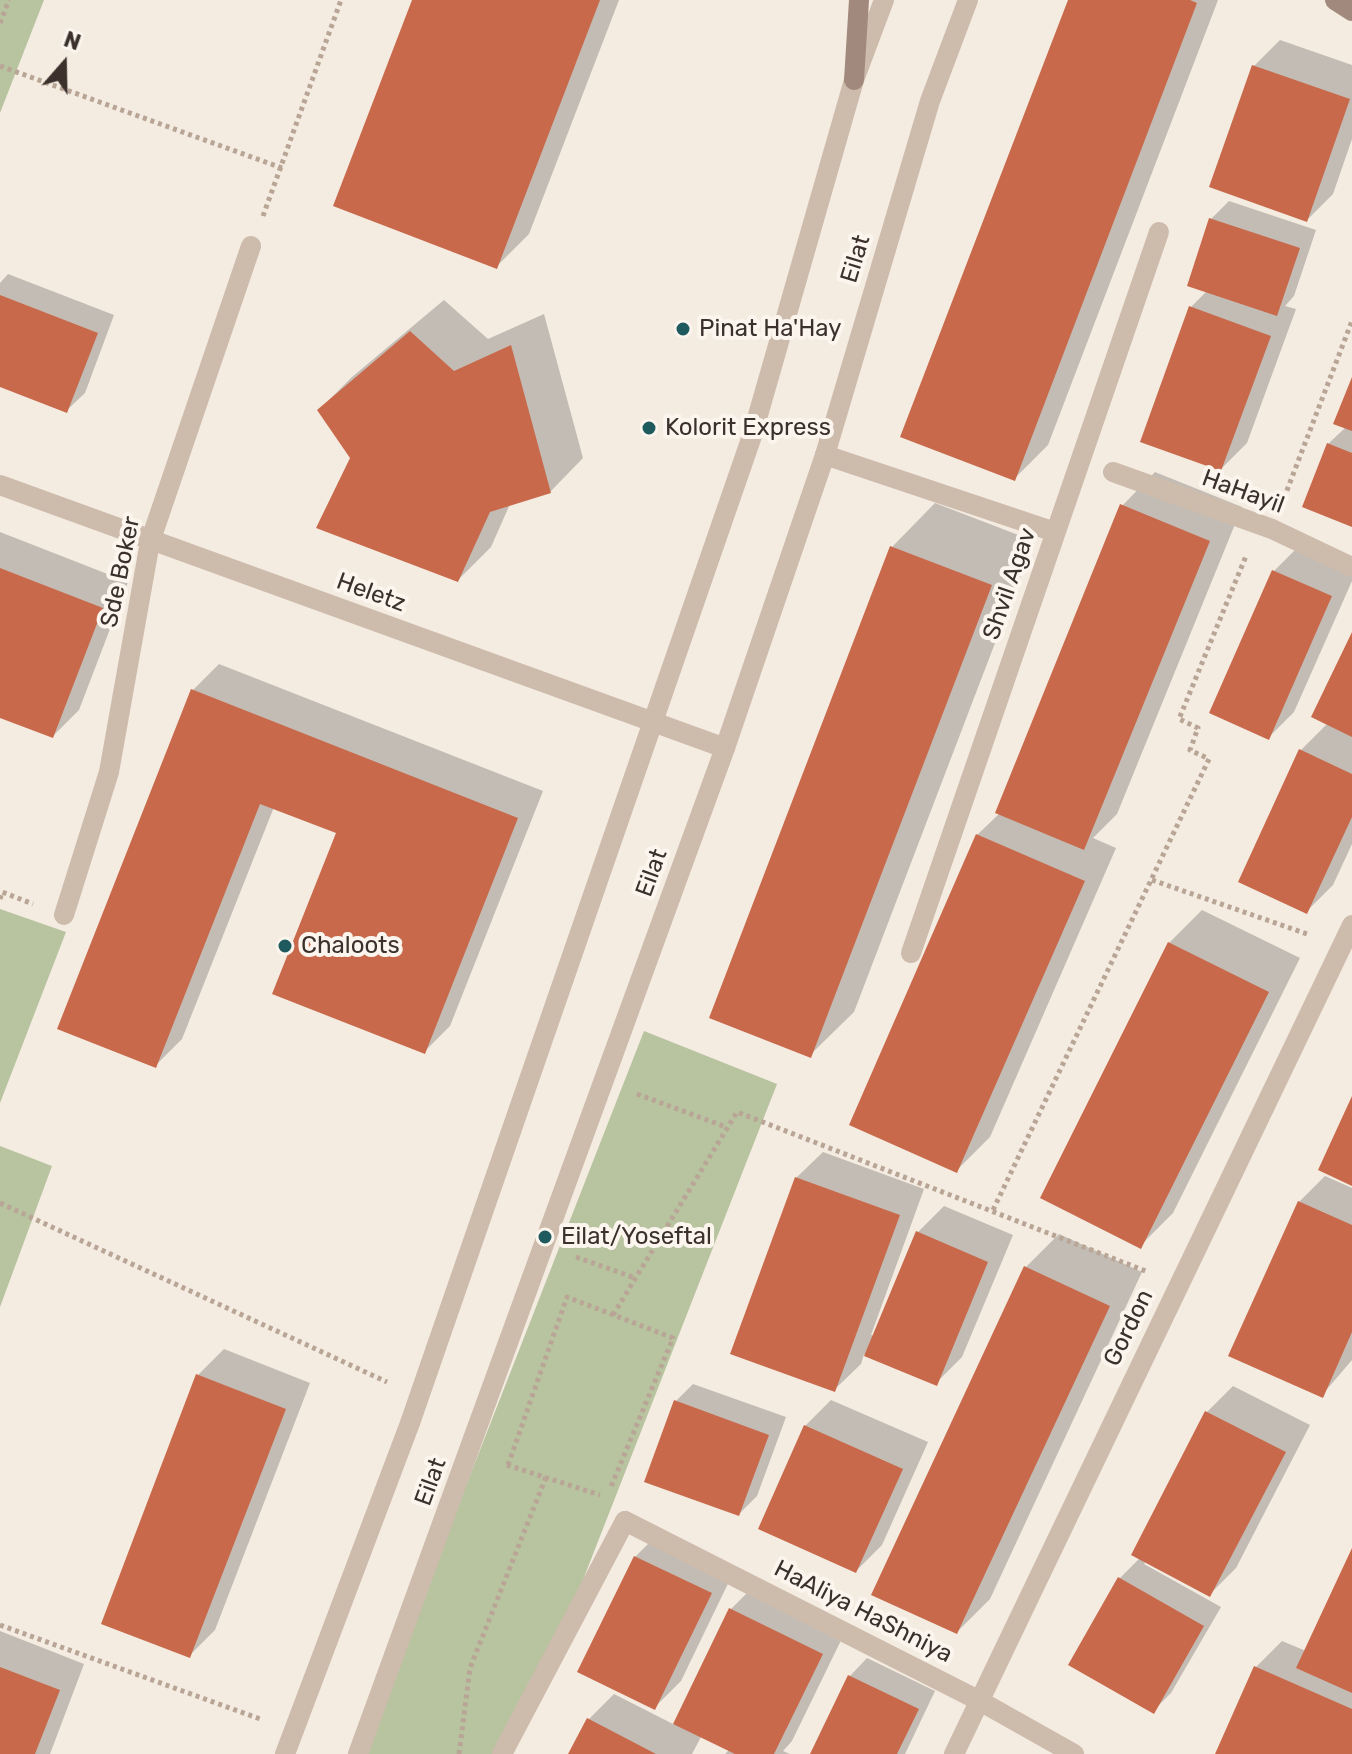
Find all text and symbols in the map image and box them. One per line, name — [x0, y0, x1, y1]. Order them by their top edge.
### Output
north arrow — [24, 24, 104, 104]
text: N — [60, 26, 84, 56]
street label: Eilat — [835, 232, 877, 286]
place label: Pinat Ha'Hay — [699, 315, 842, 343]
marker: Pinat Ha'Hay — [674, 320, 692, 338]
place label: Kolorit Express — [665, 414, 831, 442]
marker: Kolorit Express — [640, 419, 658, 437]
street label: HaHayil — [1198, 464, 1288, 520]
street label: Sde Boker — [95, 514, 147, 630]
street label: Shvil Agav — [977, 524, 1043, 644]
street label: Heletz — [333, 567, 409, 619]
street label: Eilat — [630, 845, 674, 901]
place label: Chaloots — [301, 932, 400, 960]
marker: Chaloots — [276, 937, 294, 955]
place label: Eilat/Yoseftal — [561, 1223, 712, 1251]
marker: Eilat/Yoseftal — [536, 1228, 554, 1246]
street label: Gordon — [1098, 1285, 1160, 1371]
street label: Eilat — [409, 1454, 453, 1510]
street label: HaAliya HaShniya — [769, 1555, 957, 1669]

